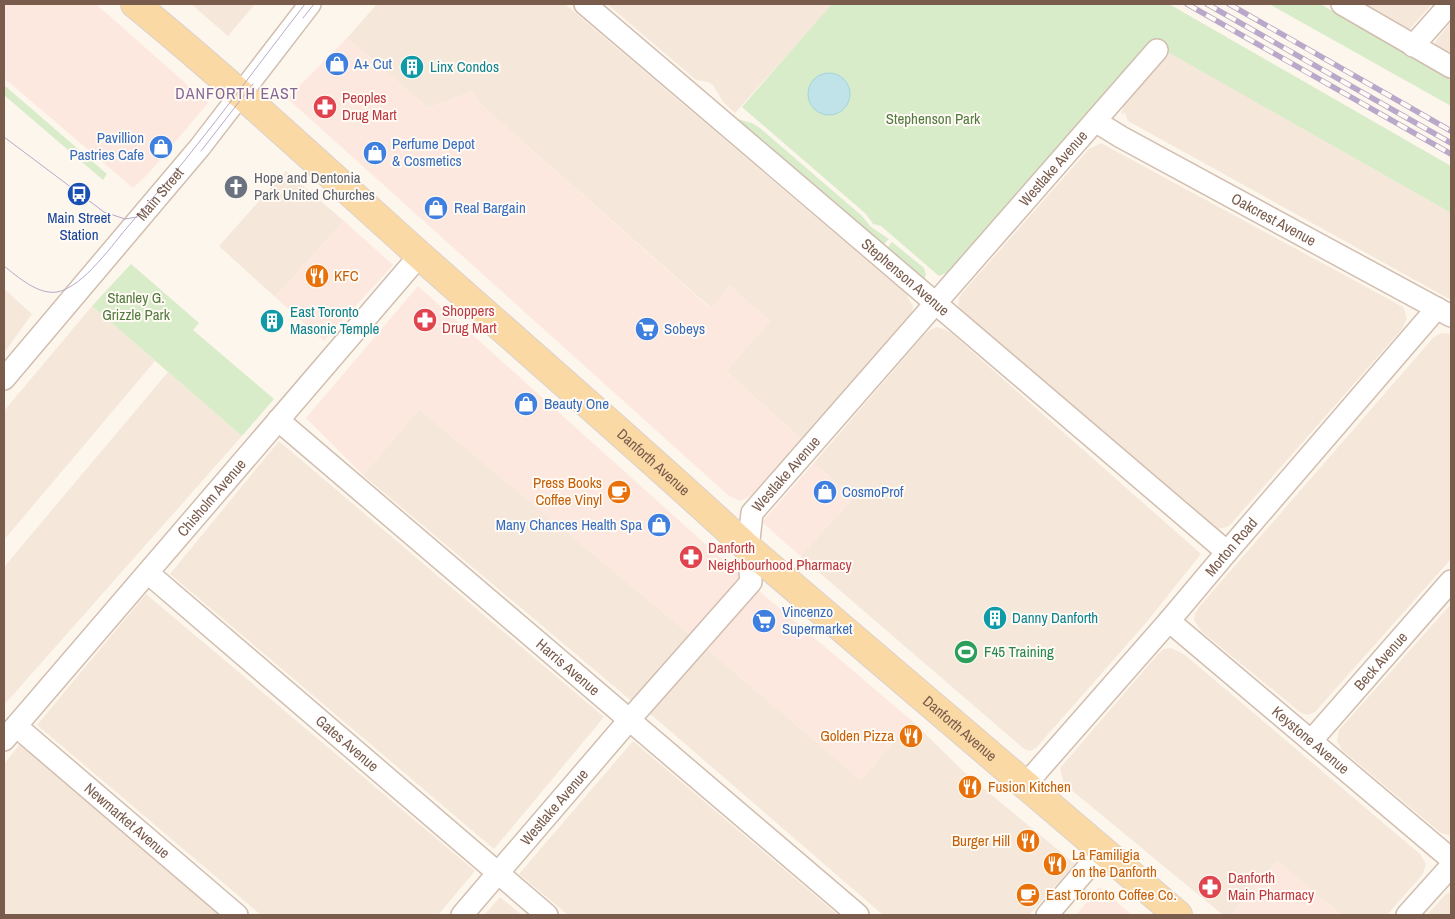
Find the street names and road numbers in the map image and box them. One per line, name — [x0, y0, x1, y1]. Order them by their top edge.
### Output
street label: Westlake Avenue — [1014, 125, 1092, 211]
street label: Main Street — [131, 162, 189, 225]
street label: Oakcrest Avenue — [1228, 188, 1320, 251]
street label: Stephenson Avenue — [857, 233, 954, 321]
street label: Danforth Avenue — [613, 424, 695, 500]
street label: Westlake Avenue — [747, 431, 825, 516]
street label: Chisholm Avenue — [172, 454, 251, 541]
street label: Morton Road — [1200, 513, 1262, 581]
street label: Beck Avenue — [1349, 627, 1412, 695]
street label: Harris Avenue — [532, 634, 605, 700]
street label: Danforth Avenue — [918, 691, 1002, 766]
street label: Keystone Avenue — [1267, 701, 1354, 779]
street label: Gates Avenue — [311, 710, 383, 776]
street label: Westlake Avenue — [515, 764, 593, 850]
street label: Newmarket Avenue — [80, 778, 175, 863]

